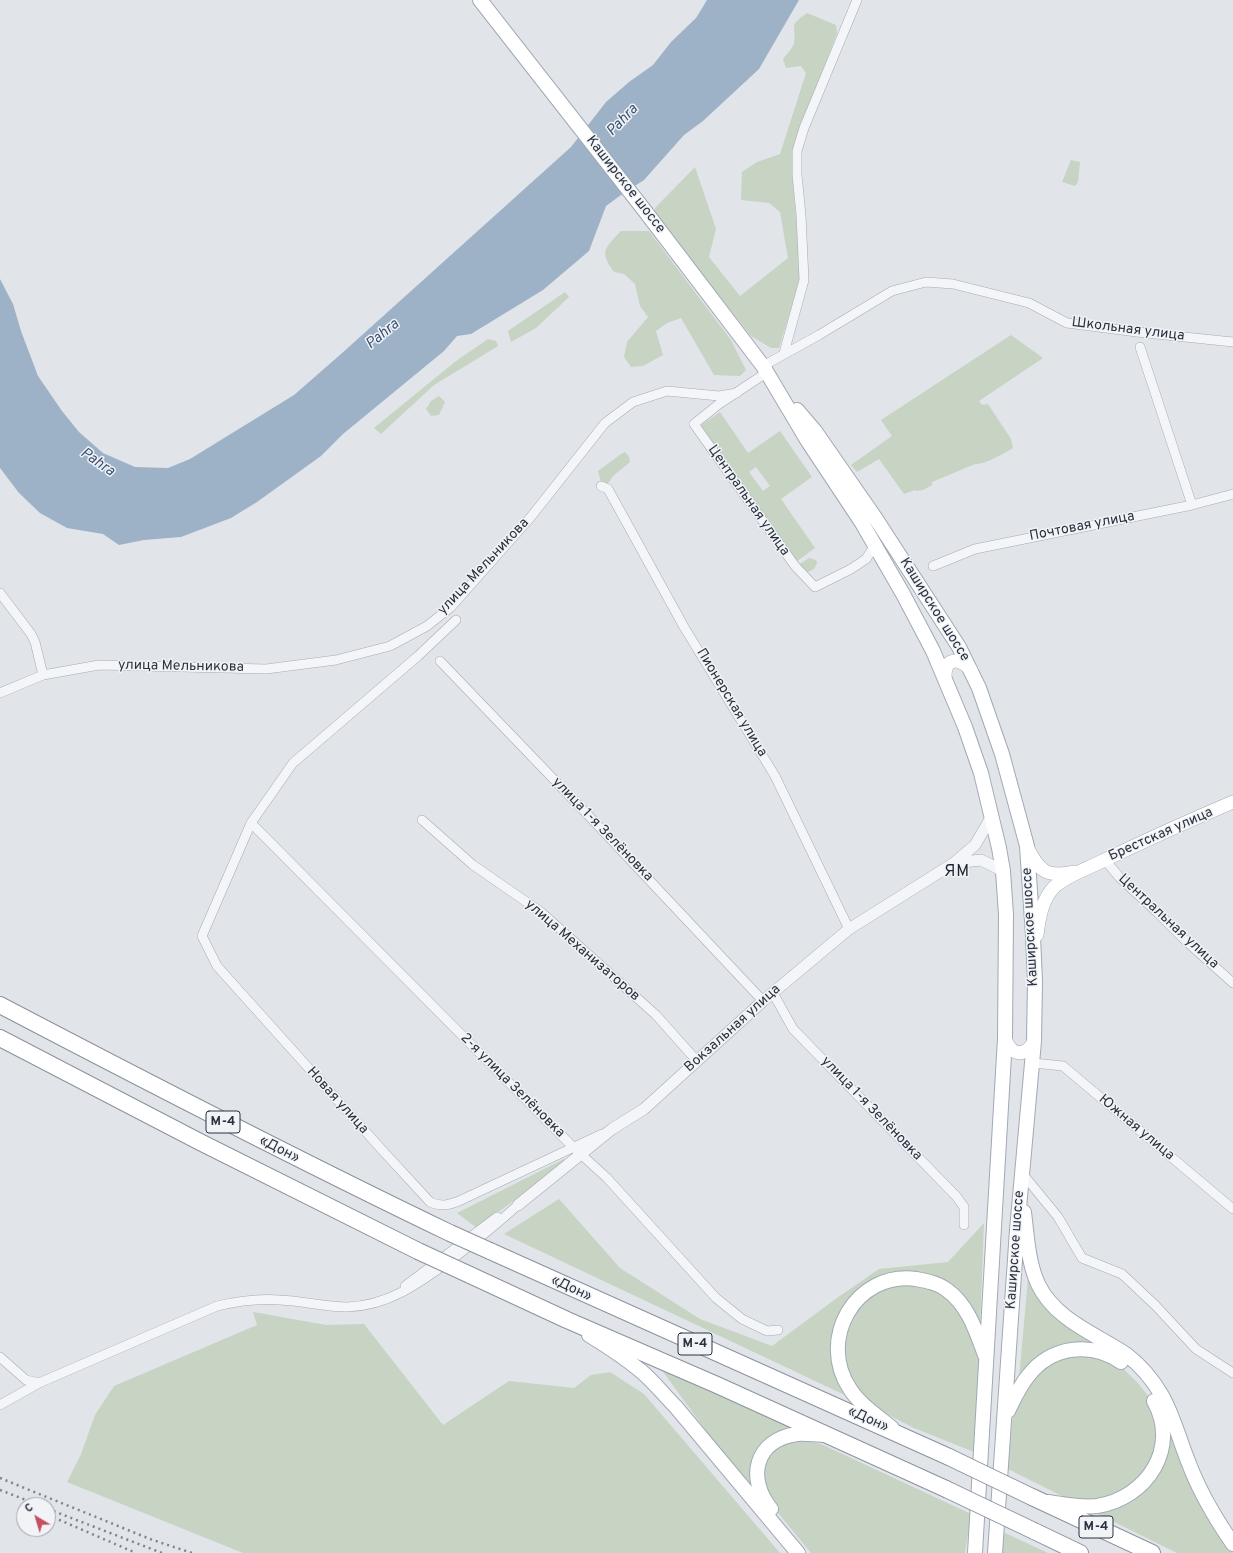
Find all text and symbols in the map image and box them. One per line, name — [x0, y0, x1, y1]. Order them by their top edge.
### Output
water label: Pahra — [603, 101, 643, 141]
street label: Каширское шоссе — [582, 133, 668, 237]
street label: Школьная улица — [1071, 315, 1185, 345]
water label: Pahra — [363, 316, 403, 354]
street label: Центральная улица — [703, 442, 793, 560]
water label: Pahra — [76, 445, 118, 481]
street label: Почтовая улица — [1028, 509, 1136, 545]
street label: улица Мельникова — [435, 515, 533, 619]
street label: Каширское шоссе — [895, 555, 973, 665]
street label: Пионерская улица — [692, 646, 770, 760]
street label: улица Мельникова — [118, 658, 244, 676]
street label: улица 1-я Зелёновка — [548, 774, 656, 886]
street label: Брестская улица — [1106, 804, 1216, 866]
district label: ЯМ — [944, 863, 970, 883]
street label: Каширское шоссе — [1019, 867, 1043, 987]
street label: Центральная улица — [1114, 871, 1222, 973]
street label: улица Механизаторов — [521, 897, 643, 1005]
street label: Вокзальная улица — [682, 981, 784, 1077]
street label: 2-я улица Зелёновка — [456, 1030, 568, 1142]
street label: улица 1-я Зелёновка — [817, 1053, 925, 1165]
street label: Новая улица — [303, 1064, 371, 1138]
street label: Южная улица — [1095, 1091, 1177, 1165]
road number: М-4 — [206, 1111, 240, 1133]
street label: «Дон» — [256, 1133, 302, 1167]
street label: Каширское шоссе — [1003, 1190, 1029, 1310]
street label: «Дон» — [548, 1272, 594, 1306]
road number: М-4 — [678, 1333, 712, 1355]
street label: «Дон» — [845, 1404, 891, 1436]
north arrow — [16, 1497, 56, 1537]
text: С — [22, 1501, 36, 1516]
road number: М-4 — [1079, 1516, 1113, 1538]

